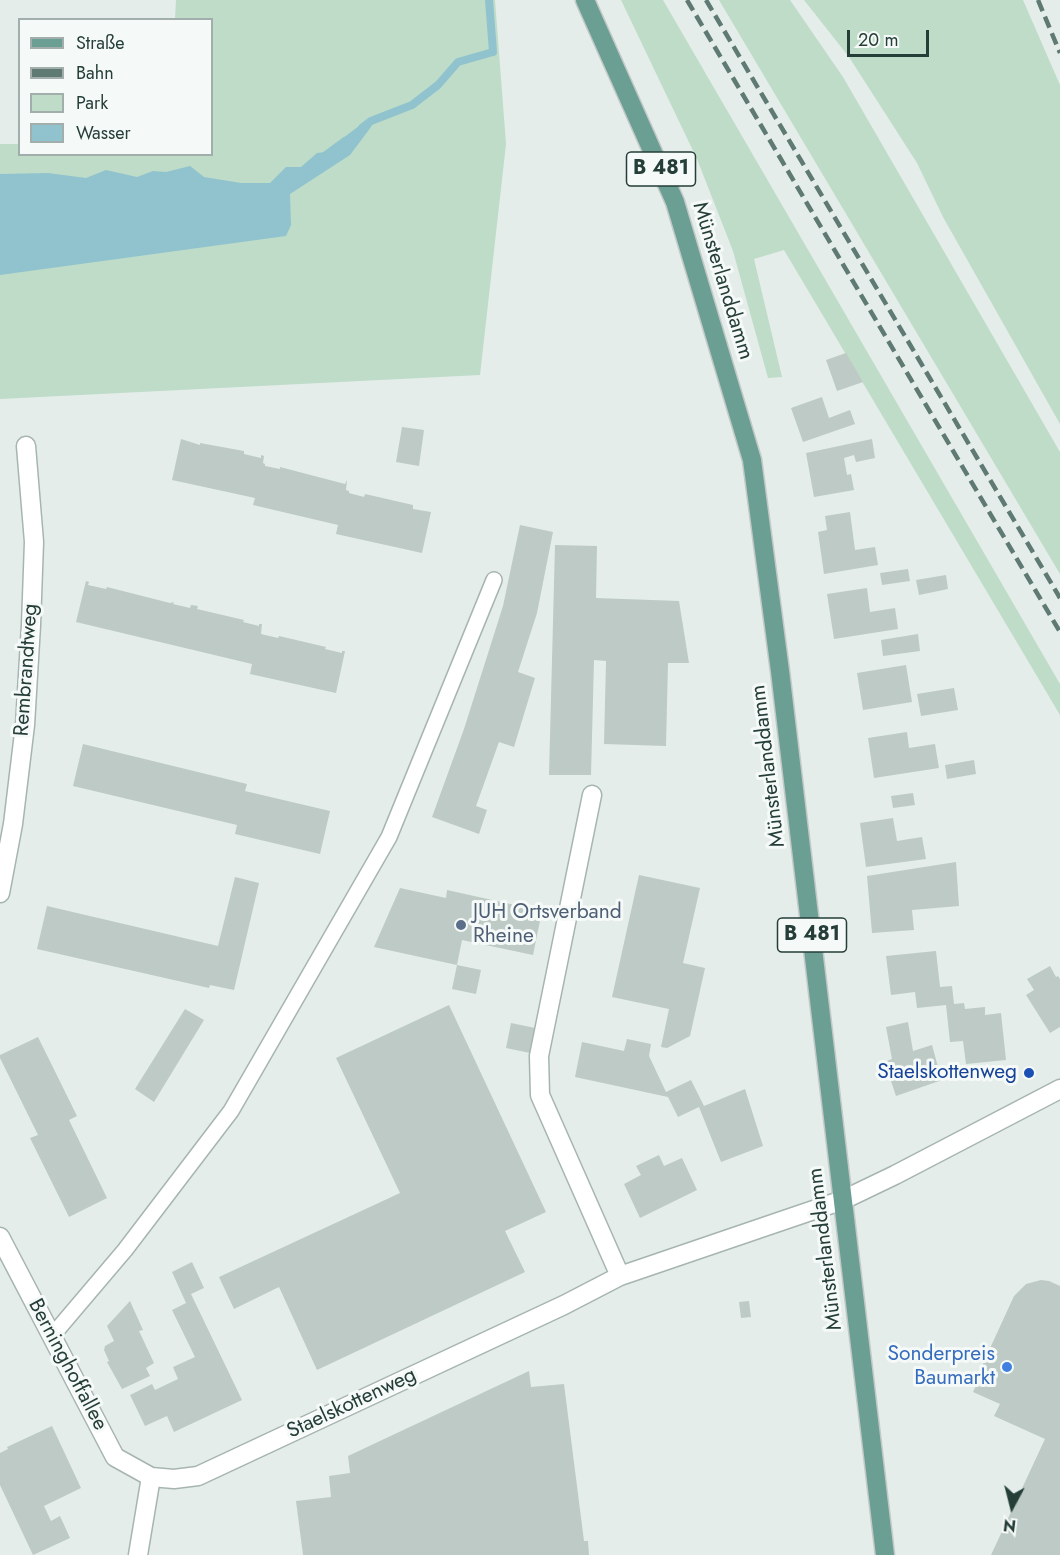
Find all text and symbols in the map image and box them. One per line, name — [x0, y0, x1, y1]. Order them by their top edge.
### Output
legend — [18, 18, 213, 156]
scale bar — [850, 18, 932, 56]
text: 20 m — [858, 27, 898, 53]
text: Straße — [76, 30, 124, 56]
text: Bahn — [76, 60, 114, 86]
text: Park — [76, 90, 108, 116]
text: Wasser — [76, 120, 131, 146]
road number: B 481 — [626, 152, 696, 186]
street label: Münsterlanddamm — [686, 199, 758, 363]
street label: Rembrandtweg — [10, 603, 44, 737]
street label: Münsterlanddamm — [747, 683, 791, 849]
place label: JUH Ortsverband Rheine — [473, 900, 622, 950]
marker: JUH Ortsverband Rheine — [454, 918, 468, 932]
road number: B 481 — [778, 918, 846, 952]
place label: Staelskottenweg — [877, 1060, 1017, 1086]
marker: Staelskottenweg — [1022, 1066, 1036, 1080]
street label: Münsterlanddamm — [804, 1166, 848, 1332]
street label: Berninghoffallee — [22, 1295, 112, 1435]
place label: Sonderpreis Baumarkt — [887, 1342, 995, 1392]
marker: Sonderpreis Baumarkt — [1000, 1360, 1014, 1374]
street label: Staelskottenweg — [283, 1363, 421, 1445]
north arrow — [982, 1477, 1042, 1537]
text: N — [1002, 1513, 1017, 1538]

